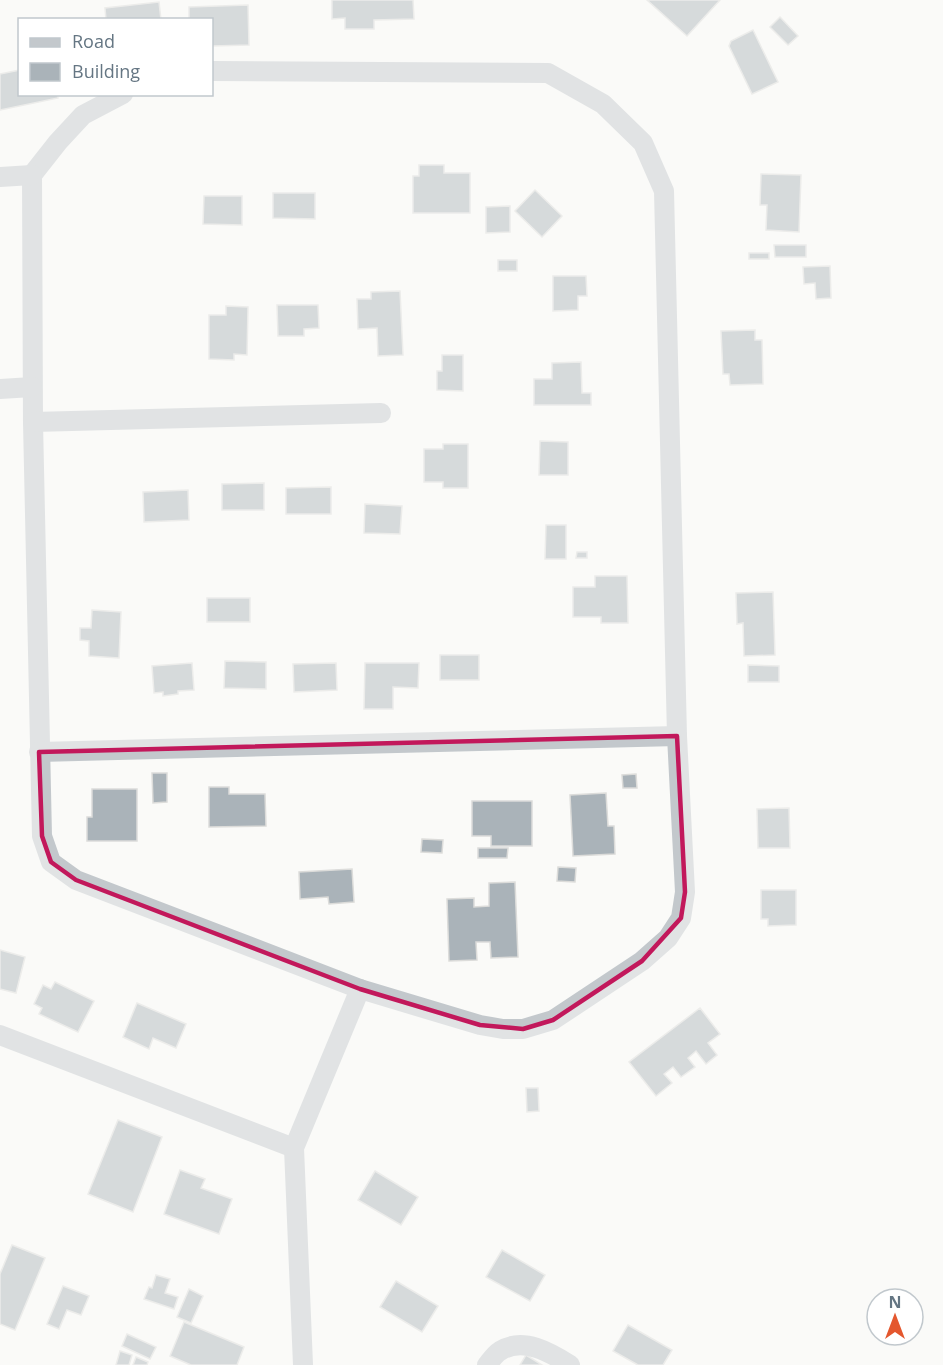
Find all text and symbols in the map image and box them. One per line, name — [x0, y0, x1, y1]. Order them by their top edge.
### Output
legend — [18, 18, 213, 96]
text: Road — [72, 29, 115, 53]
text: Building — [72, 59, 140, 83]
north arrow — [865, 1287, 925, 1347]
text: N — [888, 1291, 902, 1313]

